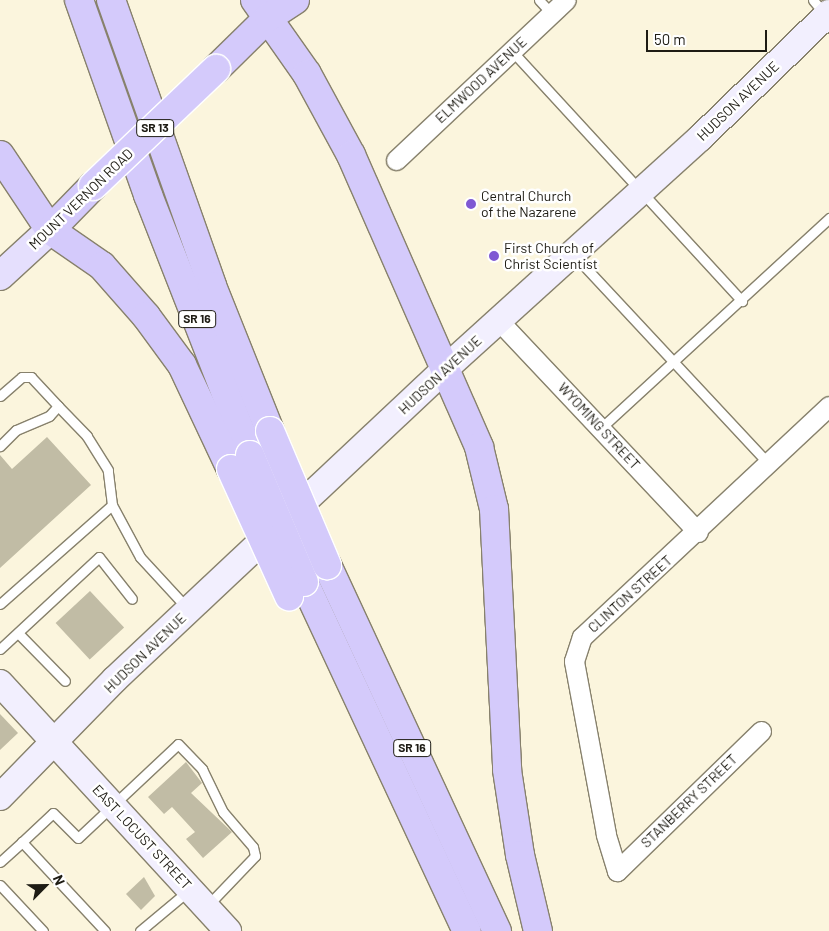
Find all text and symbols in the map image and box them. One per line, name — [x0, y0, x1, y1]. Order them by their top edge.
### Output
scale bar — [649, 20, 770, 52]
text: 50 m — [654, 30, 686, 48]
street label: ELMWOOD AVENUE — [432, 33, 530, 127]
street label: HUDSON AVENUE — [694, 58, 782, 144]
road number: SR 13 — [135, 119, 175, 138]
street label: MOUNT VERNON ROAD — [26, 145, 136, 253]
place label: Central Church of the Nazarene — [481, 188, 577, 220]
marker: Central Church of the Nazarene — [465, 198, 477, 210]
place label: First Church of Christ Scientist — [504, 240, 598, 272]
marker: First Church of Christ Scientist — [488, 250, 500, 262]
road number: SR 16 — [177, 310, 217, 328]
street label: HUDSON AVENUE — [395, 332, 485, 418]
street label: WYOMING STREET — [555, 379, 643, 473]
street label: CLINTON STREET — [585, 552, 675, 636]
street label: HUDSON AVENUE — [101, 610, 189, 696]
road number: SR 16 — [392, 738, 432, 758]
street label: STANBERRY STREET — [637, 751, 741, 851]
street label: EAST LOCUST STREET — [89, 781, 195, 893]
north arrow — [20, 861, 70, 911]
text: N — [50, 872, 69, 888]

